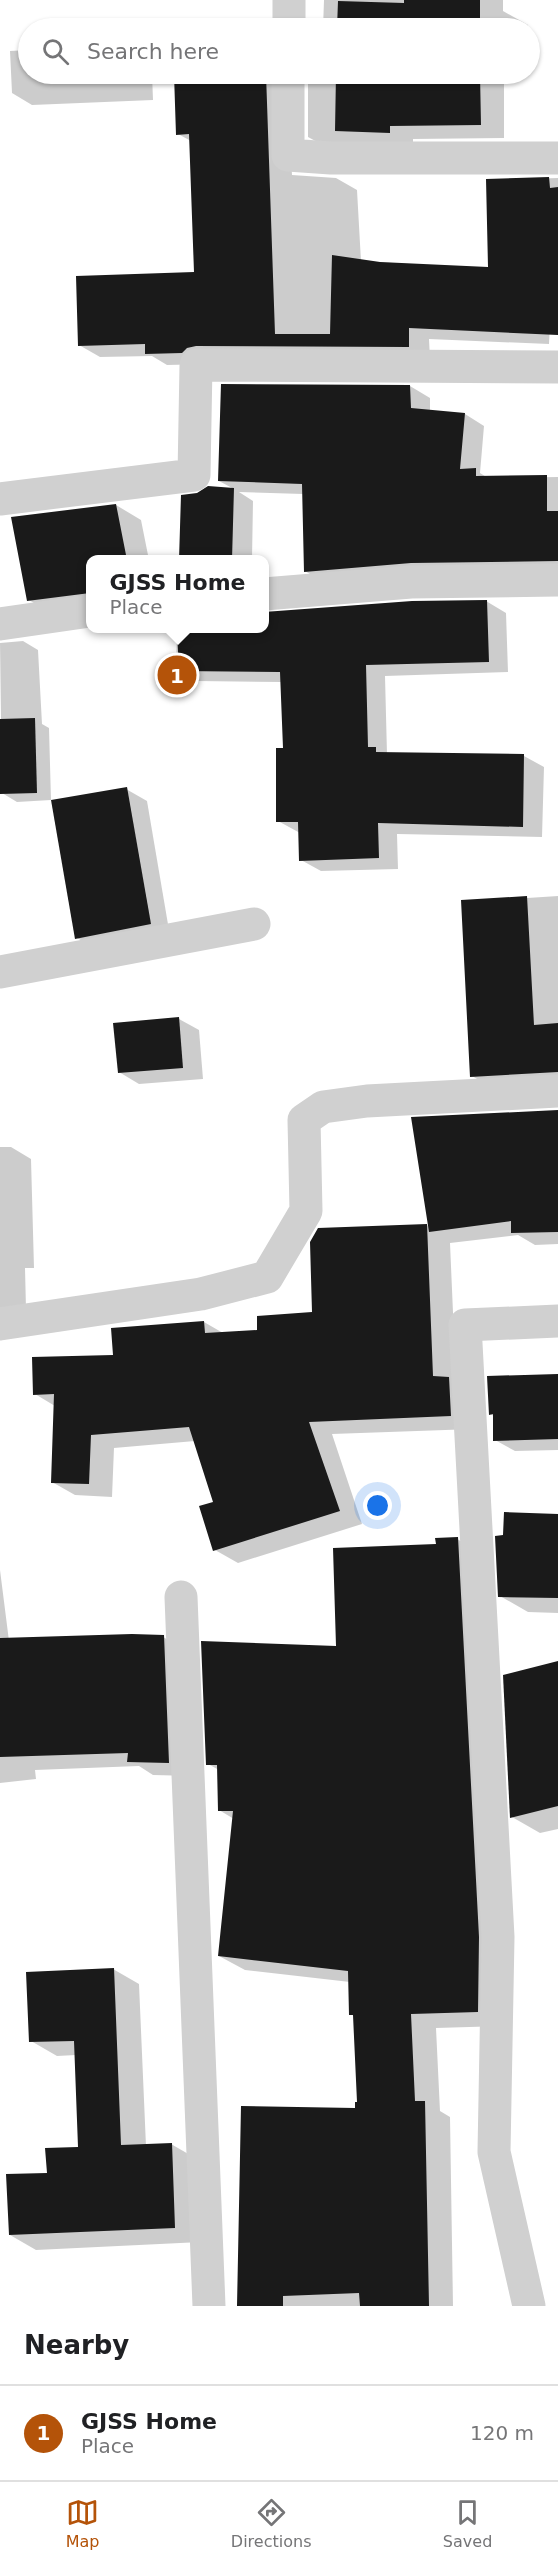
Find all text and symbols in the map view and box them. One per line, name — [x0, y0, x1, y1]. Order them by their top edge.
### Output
search box — [18, 18, 540, 84]
icon: search — [39, 35, 72, 68]
text: Search here — [87, 39, 219, 64]
popup — [86, 555, 269, 633]
text: GJSS Home — [110, 570, 245, 595]
text: Place — [110, 595, 163, 619]
pin: 1 — [158, 652, 196, 698]
your location — [363, 1491, 392, 1520]
text: Nearby — [24, 2330, 129, 2360]
text: GJSS Home — [81, 2409, 217, 2434]
text: 1 — [37, 2421, 50, 2445]
text: 120 m — [470, 2421, 534, 2445]
text: Place — [81, 2434, 134, 2458]
tab: Map — [66, 2496, 99, 2551]
tab: Directions — [231, 2496, 311, 2551]
tab: Saved — [443, 2496, 492, 2551]

